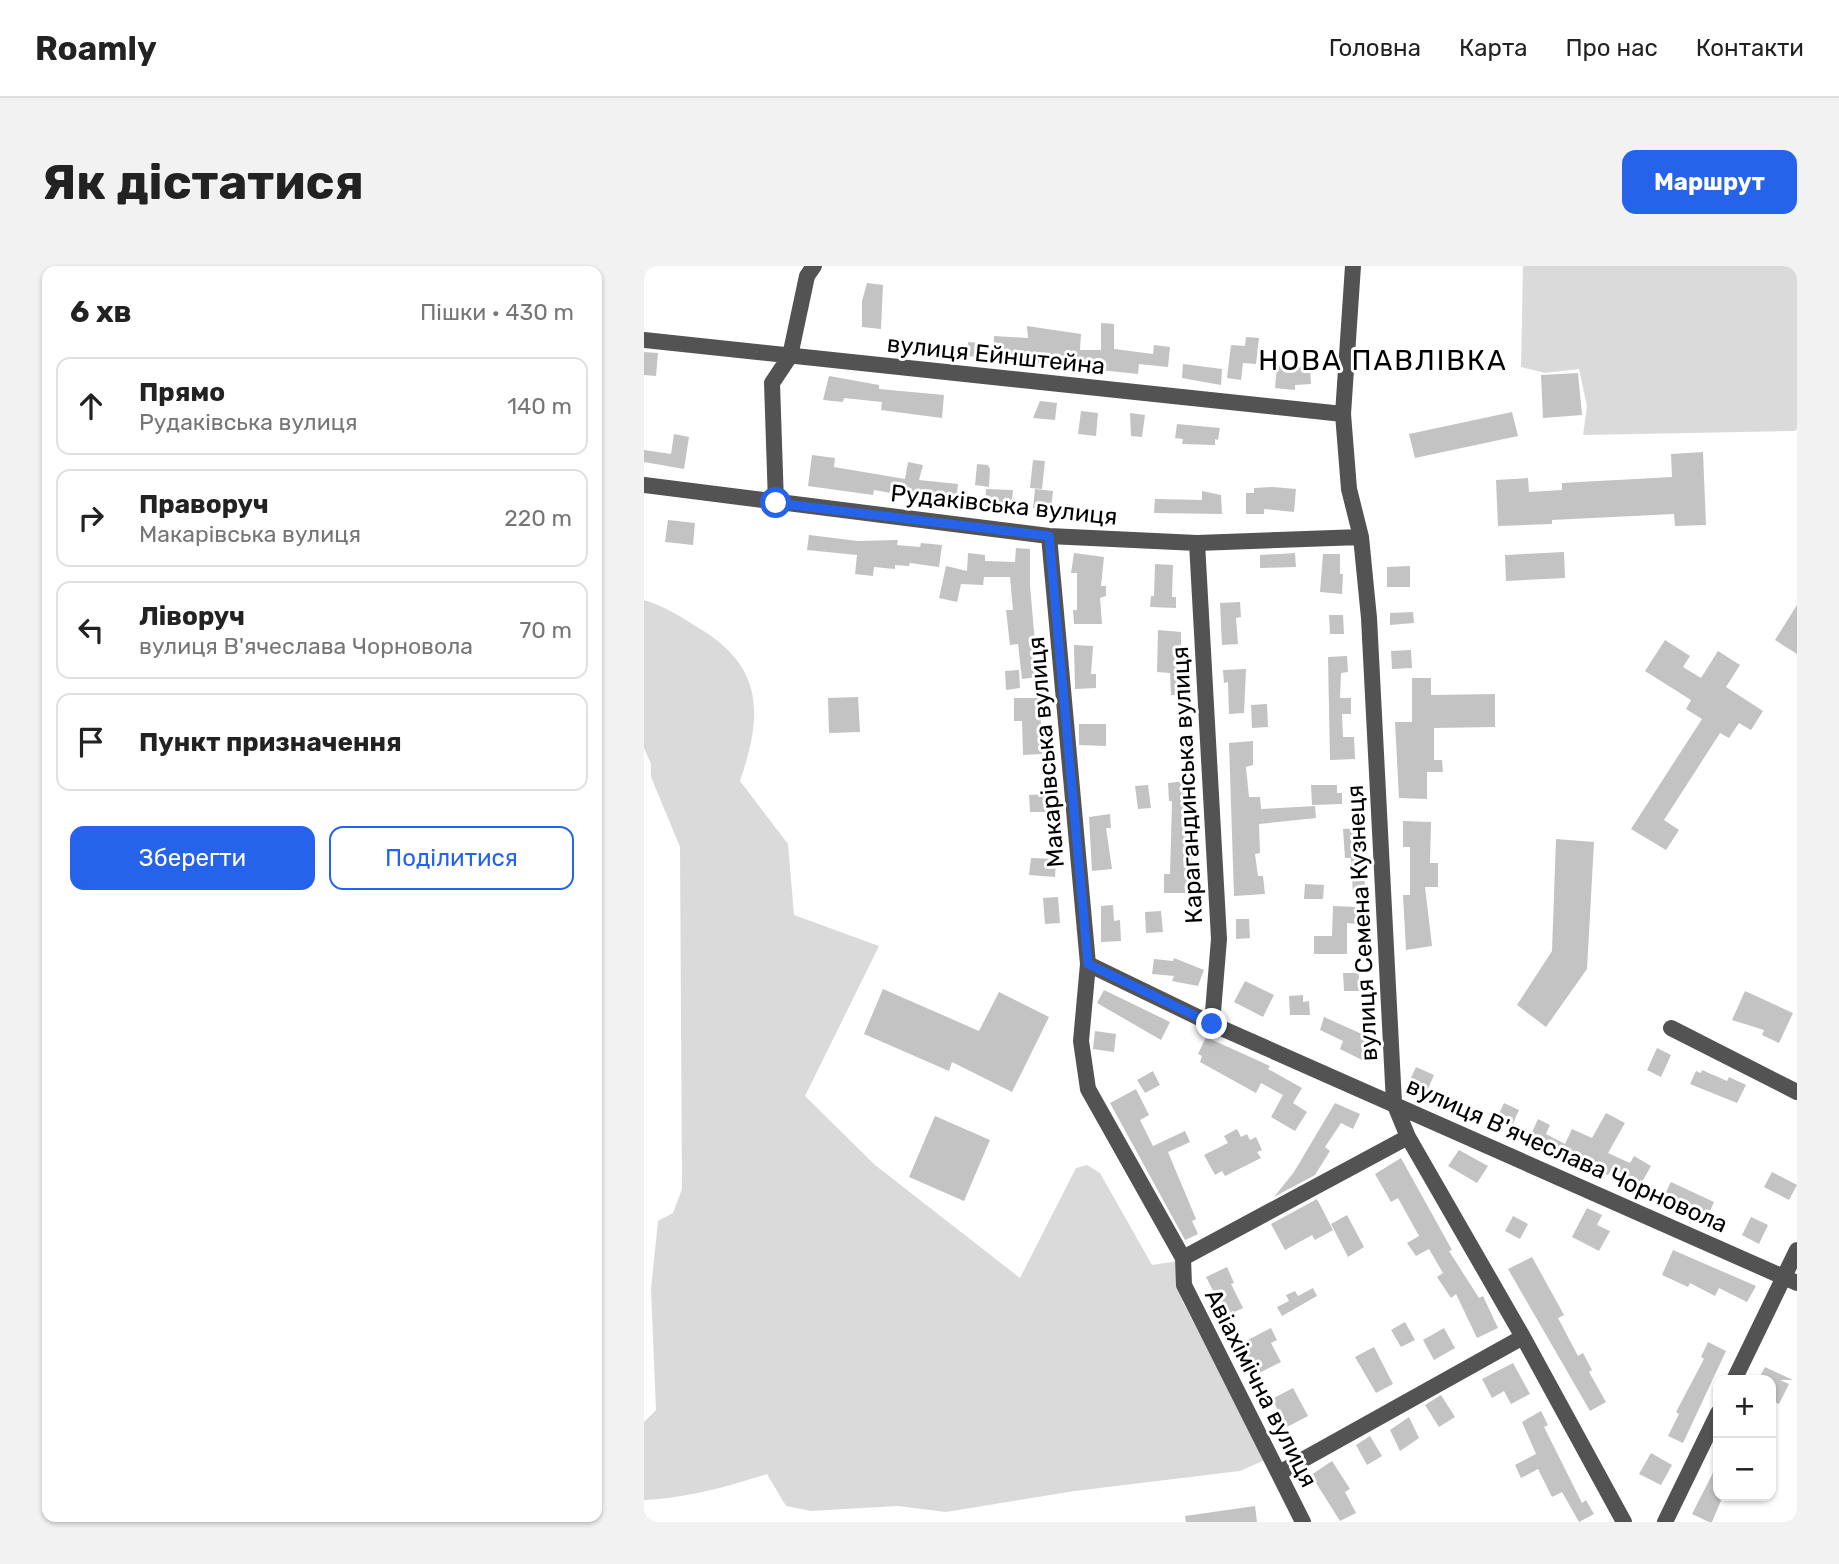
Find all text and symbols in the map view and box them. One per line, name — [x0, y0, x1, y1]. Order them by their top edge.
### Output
text: Roamly — [35, 29, 157, 68]
text: Головна — [1329, 34, 1421, 62]
text: Карта — [1459, 34, 1527, 62]
text: Про нас — [1565, 34, 1658, 62]
text: Контакти — [1696, 34, 1804, 62]
button: Маршрут — [1622, 150, 1797, 214]
text: Як дістатися — [42, 153, 364, 211]
text: 6 хв — [70, 294, 132, 330]
text: Пішки · 430 m — [420, 298, 574, 326]
street label: вулиця Ейнштейна — [886, 330, 1106, 380]
district label: НОВА ПАВЛІВКА — [1258, 344, 1508, 377]
text: Прямо — [139, 377, 225, 408]
icon: ahead — [72, 387, 110, 425]
text: 140 m — [507, 392, 572, 420]
text: Рудаківська вулиця — [139, 408, 357, 436]
street label: Рудаківська вулиця — [889, 479, 1119, 531]
route start — [760, 487, 791, 518]
text: Праворуч — [139, 489, 269, 520]
icon: right — [72, 499, 110, 537]
text: 220 m — [504, 504, 572, 532]
text: Макарівська вулиця — [139, 520, 361, 548]
text: Ліворуч — [139, 601, 245, 632]
icon: left — [72, 611, 110, 649]
text: 70 m — [520, 616, 572, 644]
text: вулиця В'ячеслава Чорновола — [139, 632, 473, 660]
street label: Макарівська вулиця — [1022, 635, 1070, 869]
street label: Карагандинська вулиця — [1166, 646, 1208, 924]
icon: arrive — [72, 723, 110, 761]
text: Пункт призначення — [139, 727, 402, 758]
street label: вулиця Семена Кузнеця — [1341, 784, 1383, 1062]
button: Зберегти — [70, 826, 315, 890]
button: Поділитися — [329, 826, 574, 890]
route end — [1196, 1008, 1227, 1039]
street label: вулиця В'ячеслава Чорновола — [1402, 1071, 1732, 1239]
street label: Авіахімічна вулиця — [1199, 1284, 1323, 1492]
map controls — [1713, 1375, 1776, 1501]
button: + — [1713, 1375, 1776, 1438]
button: − — [1713, 1438, 1776, 1501]

